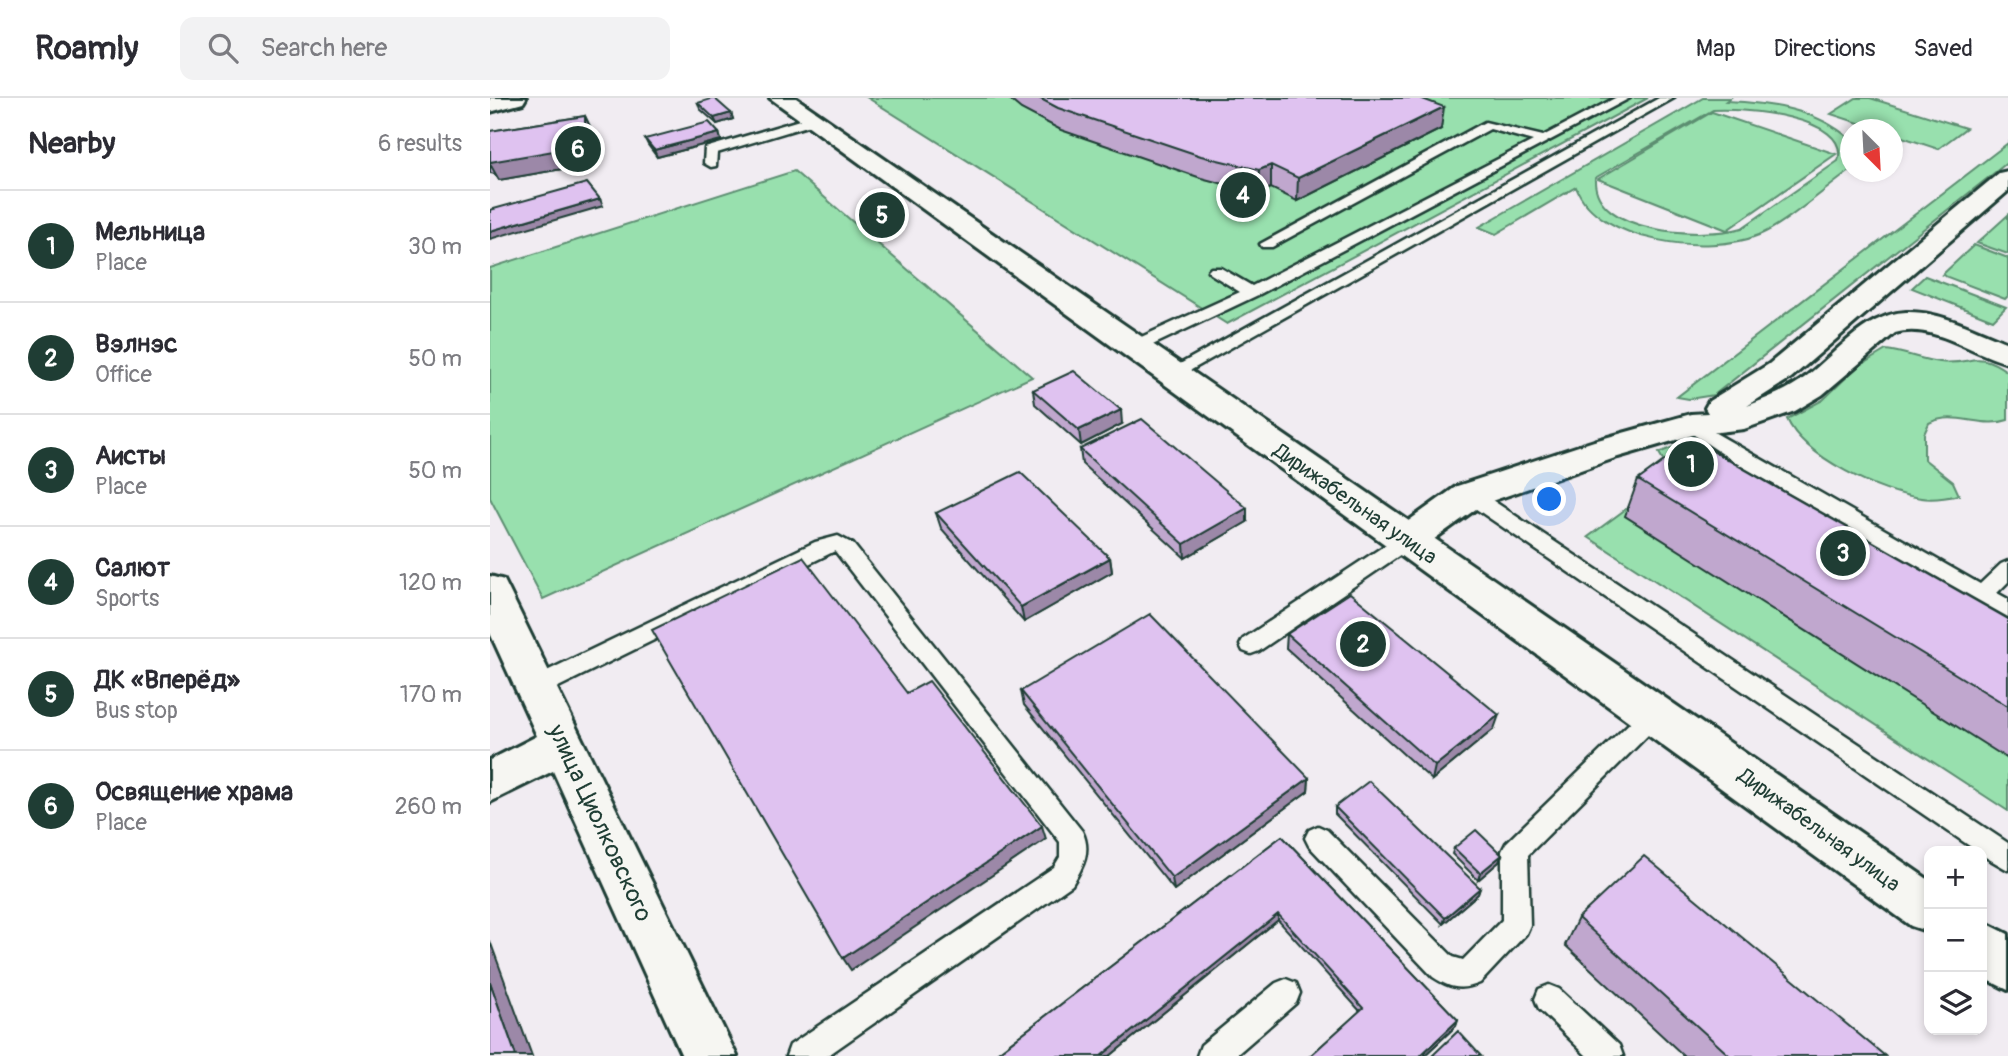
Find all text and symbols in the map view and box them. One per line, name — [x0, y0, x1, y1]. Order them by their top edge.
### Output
search box — [180, 17, 670, 80]
text: Roamly — [35, 28, 138, 69]
icon: search — [204, 29, 242, 67]
text: Search here — [260, 32, 387, 64]
text: Map — [1696, 34, 1736, 63]
text: Directions — [1774, 34, 1875, 63]
text: Saved — [1913, 34, 1973, 63]
north arrow — [1840, 119, 1903, 182]
pin: 6 — [555, 123, 601, 175]
text: Nearby — [28, 125, 115, 162]
text: 6 results — [378, 129, 462, 158]
pin: 4 — [1220, 169, 1266, 221]
pin: 5 — [859, 189, 905, 241]
text: Мельница — [95, 216, 205, 248]
text: 1 — [47, 232, 56, 261]
text: 30 m — [408, 232, 462, 261]
text: Place — [95, 248, 147, 277]
text: Вэлнэс — [95, 328, 178, 360]
text: 2 — [45, 344, 57, 373]
text: 50 m — [408, 344, 462, 373]
text: Office — [95, 360, 152, 389]
street label: Дирижабельная улица — [1267, 437, 1442, 571]
pin: 1 — [1668, 438, 1714, 490]
text: Аисты — [95, 440, 166, 472]
text: 3 — [45, 456, 57, 485]
text: 50 m — [408, 456, 462, 485]
text: Place — [95, 472, 147, 501]
your location — [1532, 482, 1566, 516]
pin: 3 — [1820, 527, 1866, 579]
text: Салют — [95, 552, 170, 584]
text: 4 — [44, 568, 58, 597]
text: 120 m — [399, 568, 462, 597]
text: Sports — [95, 584, 159, 613]
pin: 2 — [1340, 618, 1386, 670]
text: ДК «Вперёд» — [95, 664, 240, 696]
text: 5 — [45, 680, 57, 709]
text: 170 m — [400, 680, 462, 709]
text: Bus stop — [95, 696, 178, 725]
street label: улица Циолковского — [541, 719, 658, 926]
street label: Дирижабельная улица — [1732, 762, 1905, 898]
text: Освящение храма — [95, 776, 293, 808]
text: 6 — [44, 792, 58, 821]
text: 260 m — [395, 792, 462, 821]
text: Place — [95, 808, 147, 837]
map controls — [1924, 846, 1987, 1035]
button: + — [1924, 846, 1987, 909]
button: − — [1924, 909, 1987, 972]
button: layers — [1924, 972, 1987, 1035]

